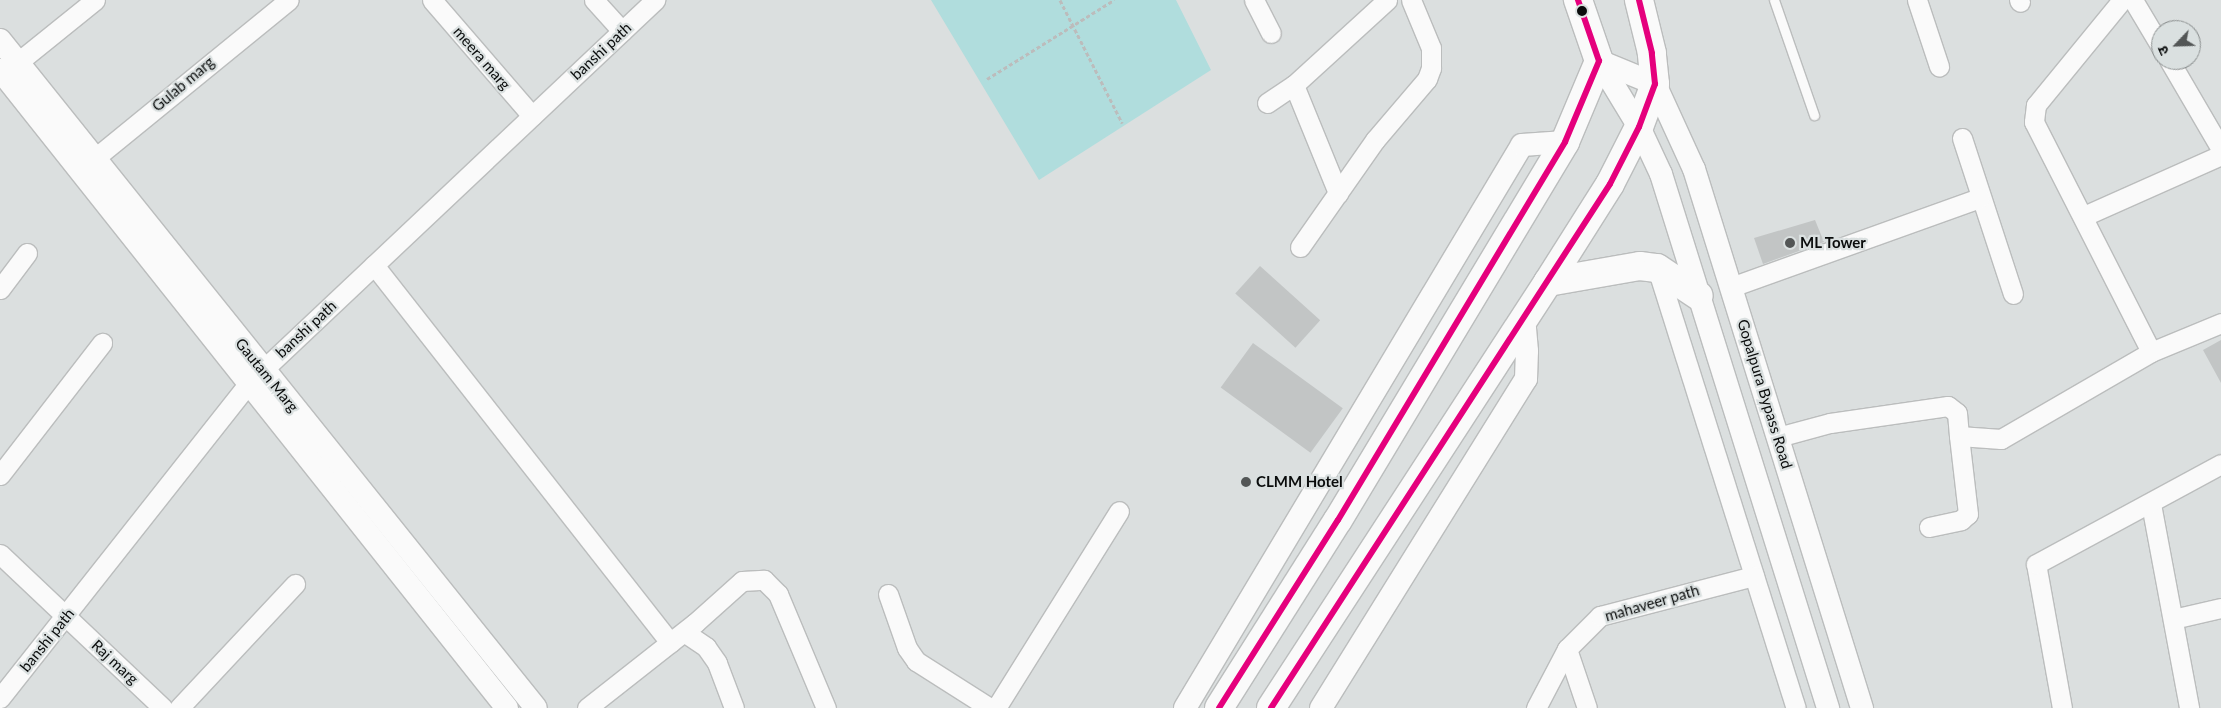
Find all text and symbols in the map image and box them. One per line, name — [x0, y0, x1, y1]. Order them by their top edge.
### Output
unlabelled marker — [1577, 6, 1587, 16]
street label: banshi path — [567, 18, 635, 84]
north arrow — [2151, 20, 2201, 70]
street label: meera marg — [450, 23, 514, 93]
text: उ — [2153, 44, 2172, 58]
street label: Gulab marg — [148, 53, 218, 115]
place label: ML Tower — [1800, 234, 1867, 252]
marker: ML Tower — [1784, 237, 1796, 249]
street label: banshi path — [272, 296, 340, 362]
street label: Gopalpura Bypass Road — [1734, 317, 1796, 471]
street label: Gautam Marg — [232, 334, 302, 416]
place label: CLMM Hotel — [1256, 473, 1343, 491]
marker: CLMM Hotel — [1240, 476, 1252, 488]
street label: mahaveer path — [1603, 581, 1701, 625]
street label: banshi path — [16, 605, 78, 675]
street label: Raj marg — [88, 636, 142, 688]

